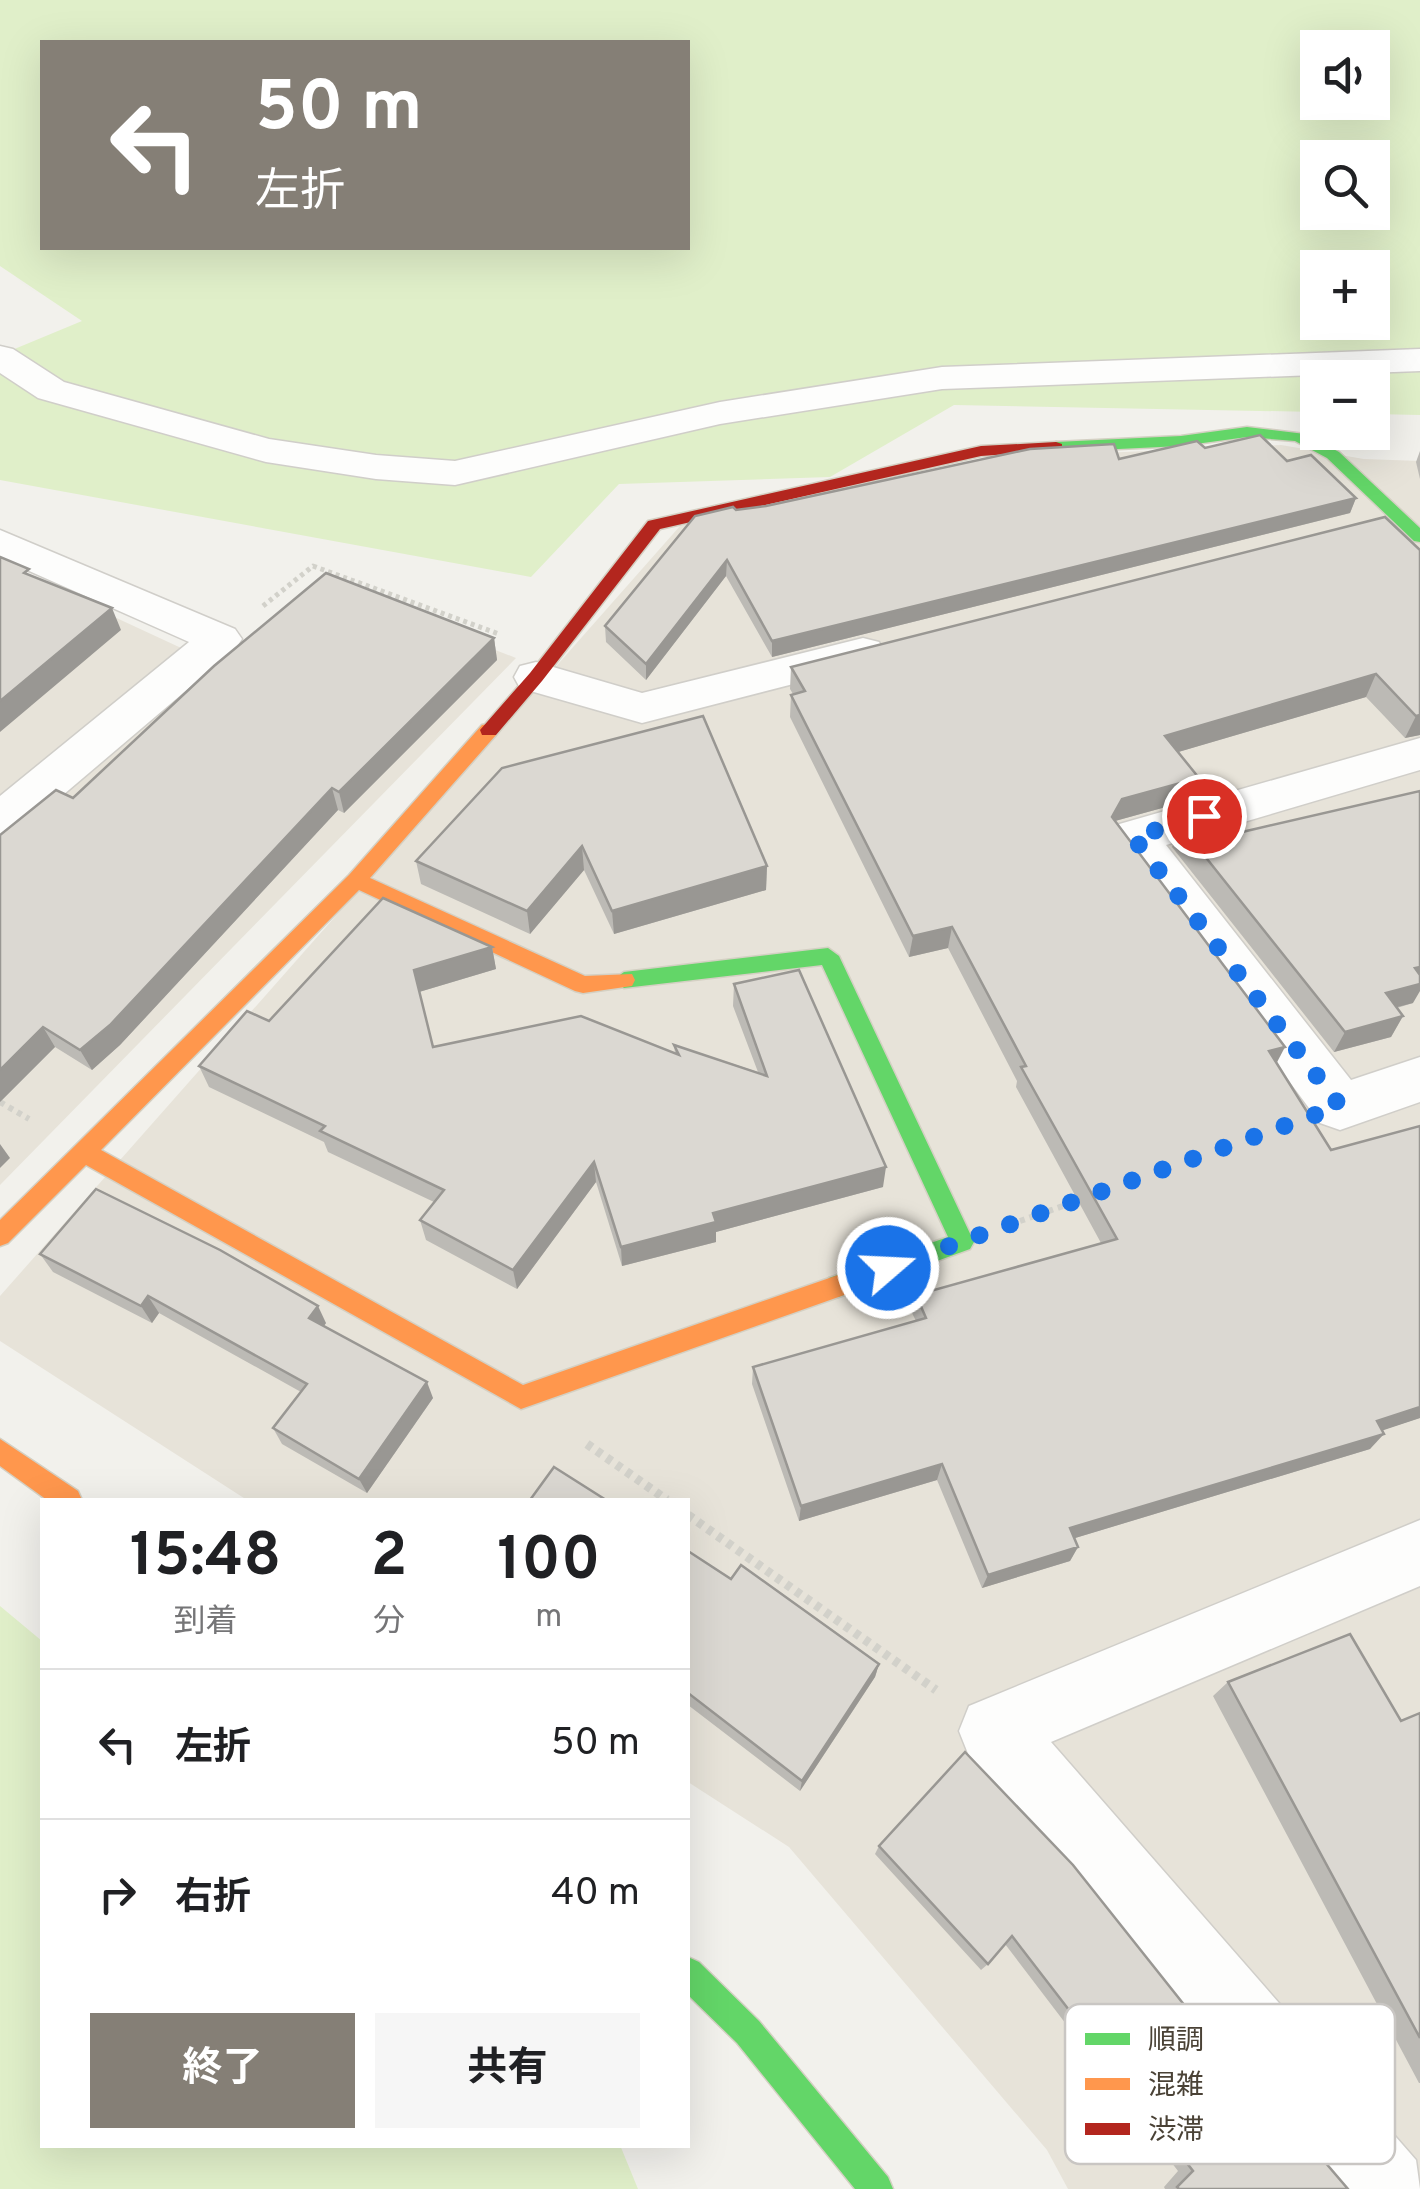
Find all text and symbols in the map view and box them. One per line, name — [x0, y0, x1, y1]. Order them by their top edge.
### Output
map controls — [1300, 30, 1390, 450]
button: sound — [1300, 30, 1390, 120]
text: 50 m — [255, 66, 422, 155]
icon: left — [90, 80, 220, 210]
button: search — [1300, 140, 1390, 230]
text: 左折 — [255, 165, 345, 222]
button: + — [1300, 250, 1390, 340]
button: − — [1300, 360, 1390, 450]
pin — [1162, 774, 1247, 859]
icon: arrive — [1177, 789, 1232, 844]
position arrow — [836, 1216, 940, 1320]
text: 15:48 — [130, 1521, 281, 1597]
text: 2 — [371, 1521, 408, 1597]
text: 100 — [497, 1525, 600, 1601]
text: m — [535, 1598, 562, 1638]
text: 到着 — [173, 1603, 237, 1643]
text: 分 — [373, 1603, 405, 1643]
icon: left — [90, 1717, 145, 1772]
text: 50 m — [551, 1720, 640, 1769]
text: 左折 — [175, 1725, 251, 1774]
icon: right — [90, 1867, 145, 1922]
text: 40 m — [551, 1870, 640, 1919]
text: 右折 — [175, 1875, 251, 1924]
legend — [1065, 2004, 1395, 2164]
button: 終了 — [90, 2013, 355, 2128]
button: 共有 — [375, 2013, 640, 2128]
text: 順調 — [1148, 2024, 1204, 2060]
text: 混雑 — [1148, 2069, 1204, 2105]
text: 渋滞 — [1148, 2114, 1204, 2150]

